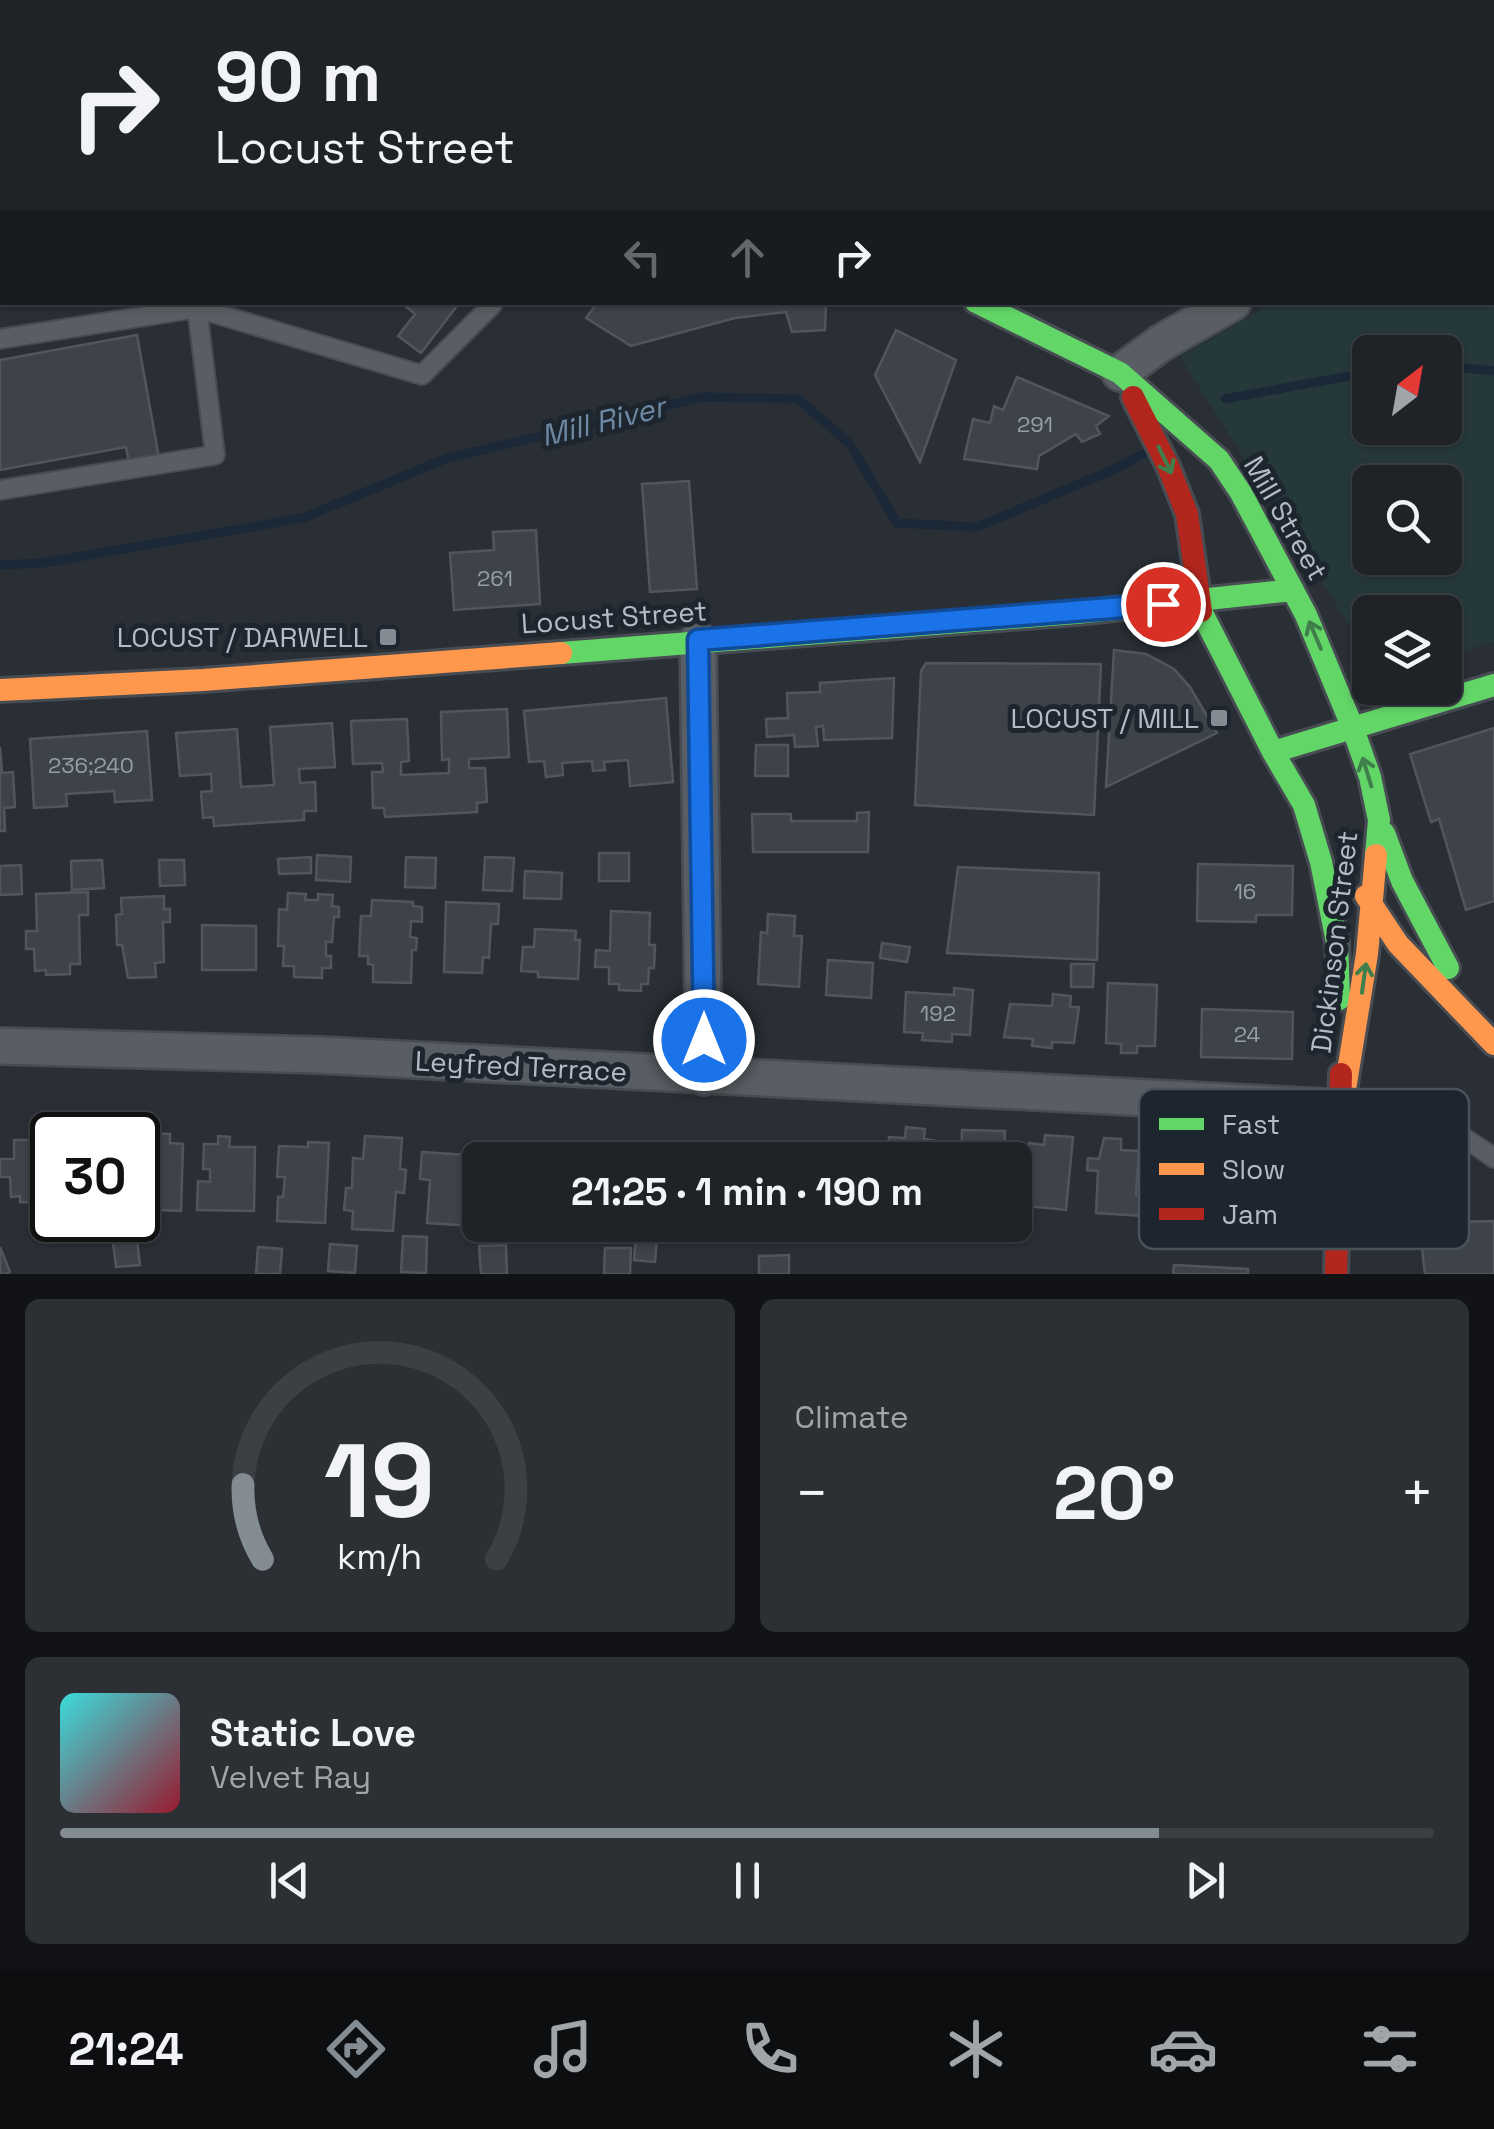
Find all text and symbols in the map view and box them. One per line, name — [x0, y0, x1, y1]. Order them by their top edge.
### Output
text: 90 m — [215, 32, 381, 121]
icon: right — [50, 40, 180, 170]
text: Locust Street — [215, 119, 515, 176]
icon: left — [615, 230, 670, 285]
icon: ahead — [720, 230, 775, 285]
icon: right — [825, 230, 880, 285]
north arrow — [1352, 335, 1462, 445]
map controls — [1352, 335, 1462, 705]
water label: Mill River — [537, 386, 672, 455]
house number: 291 — [1017, 410, 1053, 438]
one-way arrow — [1156, 444, 1175, 474]
street label: Mill Street — [1236, 449, 1336, 587]
button: search — [1352, 465, 1462, 575]
pin — [1121, 562, 1206, 647]
house number: 261 — [477, 564, 513, 592]
icon: arrive — [1136, 577, 1191, 632]
street label: Locust Street — [520, 593, 708, 641]
button: layers — [1352, 595, 1462, 705]
place label: LOCUST / DARWELL — [117, 619, 368, 655]
one-way arrow — [1304, 621, 1322, 651]
marker: LOCUST / DARWELL — [377, 626, 399, 648]
place label: LOCUST / MILL — [1010, 700, 1199, 736]
marker: LOCUST / MILL — [1208, 707, 1230, 729]
house number: 236;240 — [48, 751, 134, 779]
one-way arrow — [1357, 757, 1375, 788]
street label: Dickinson Street — [1303, 829, 1365, 1055]
house number: 16 — [1234, 877, 1256, 905]
one-way arrow — [1355, 962, 1373, 994]
position arrow — [652, 988, 756, 1092]
house number: 192 — [920, 999, 956, 1027]
house number: 24 — [1234, 1020, 1260, 1048]
street label: Leyfred Terrace — [414, 1042, 628, 1090]
legend — [1139, 1089, 1469, 1249]
text: Fast — [1222, 1106, 1280, 1142]
speed limit sign: 30 — [30, 1112, 160, 1242]
text: Slow — [1222, 1151, 1285, 1187]
text: 21:25 · 1 min · 190 m — [571, 1168, 923, 1216]
text: Jam — [1222, 1196, 1278, 1232]
text: Climate — [795, 1397, 909, 1437]
text: 19 — [324, 1415, 435, 1547]
text: 20° — [1053, 1445, 1176, 1541]
text: − — [795, 1458, 829, 1528]
text: + — [1400, 1458, 1434, 1528]
text: km/h — [337, 1534, 422, 1579]
text: Static Love — [210, 1709, 416, 1757]
text: Velvet Ray — [210, 1757, 371, 1797]
icon: previous — [262, 1853, 317, 1908]
icon: pause — [720, 1853, 775, 1908]
icon: next — [1178, 1853, 1233, 1908]
icon: directions — [321, 2014, 391, 2084]
icon: music — [528, 2014, 598, 2084]
icon: phone — [735, 2014, 805, 2084]
icon: climate — [941, 2014, 1011, 2084]
icon: car — [1148, 2014, 1218, 2084]
icon: filters — [1355, 2014, 1425, 2084]
text: 21:24 — [68, 2021, 184, 2078]

